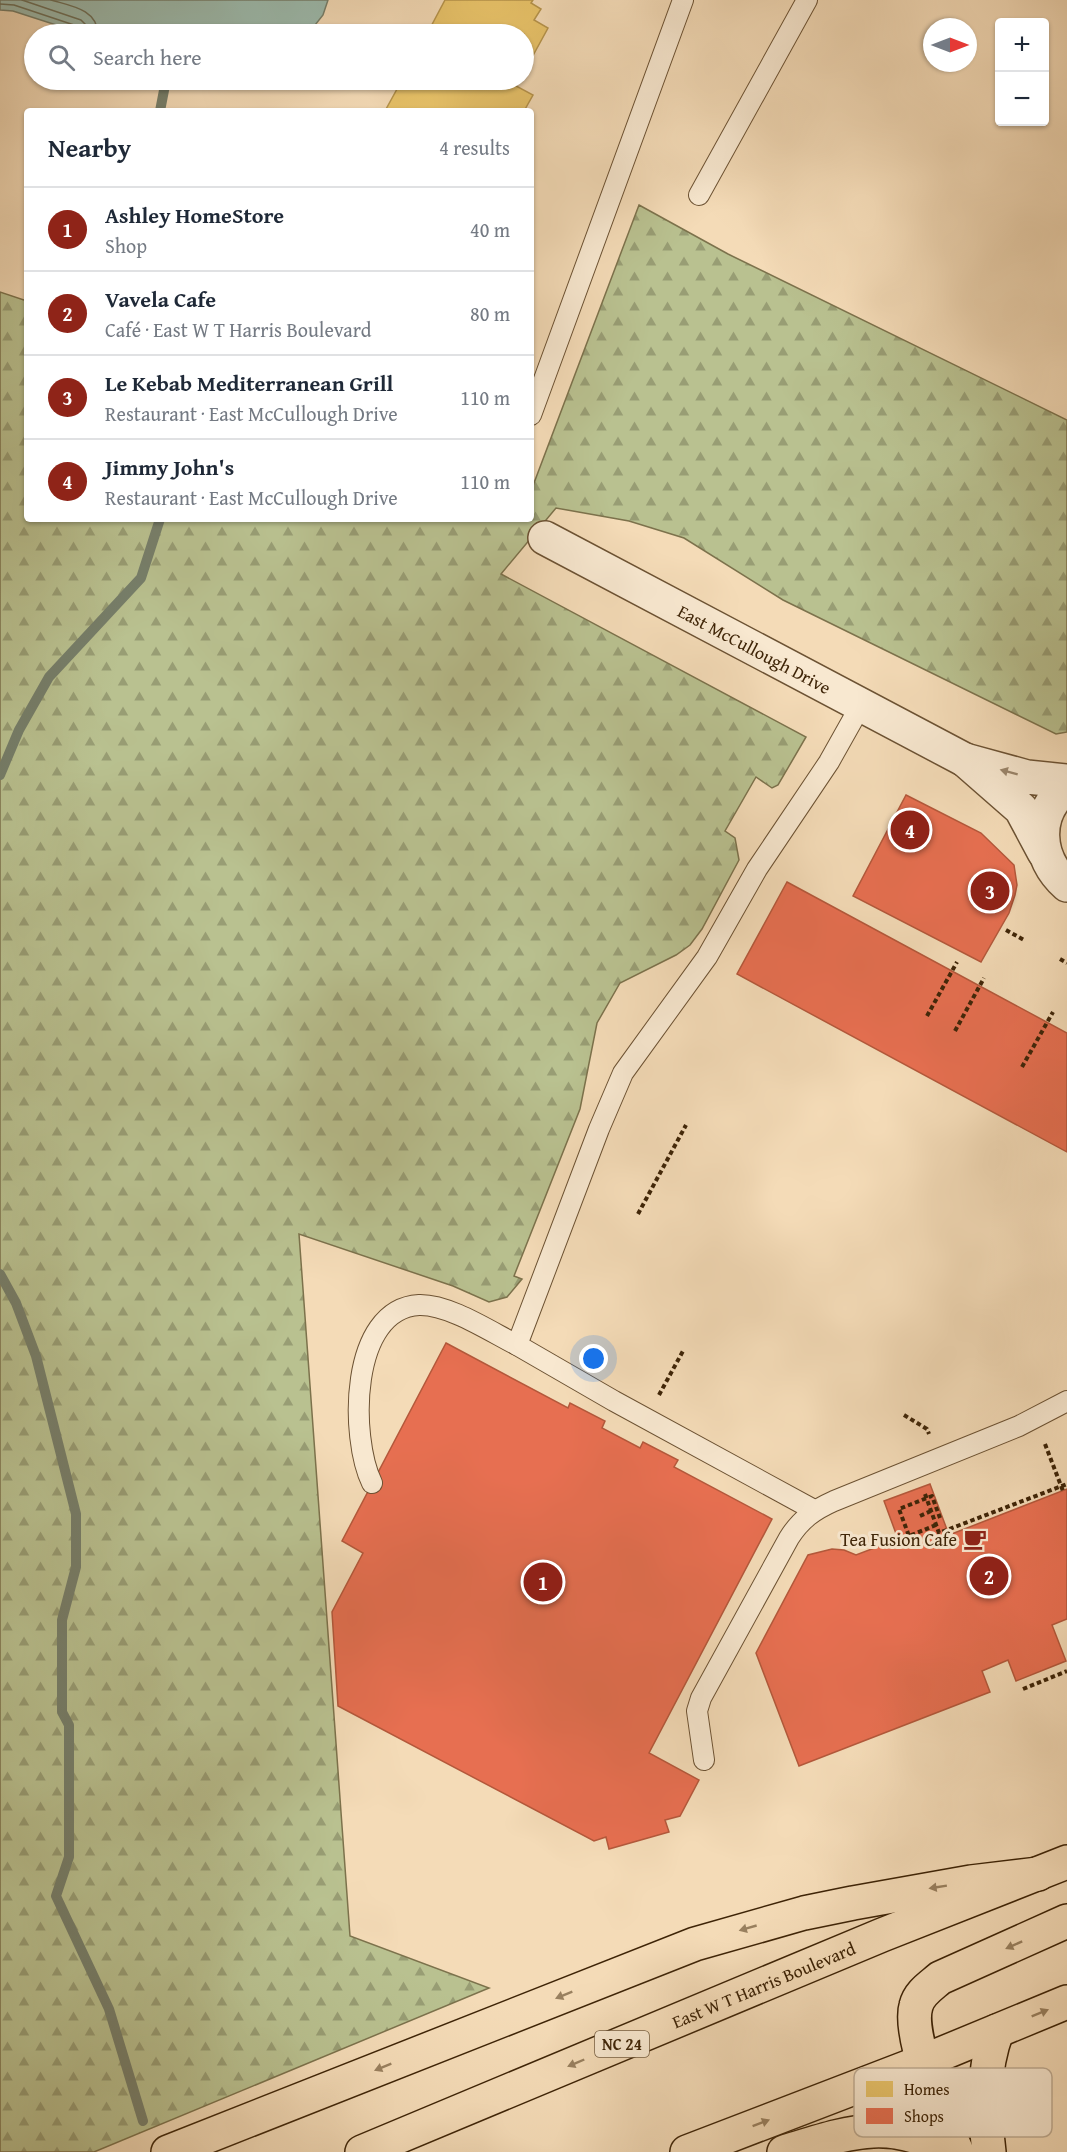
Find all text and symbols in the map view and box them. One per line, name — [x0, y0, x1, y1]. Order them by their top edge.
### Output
north arrow — [923, 18, 977, 72]
map controls — [995, 18, 1049, 126]
button: + — [995, 18, 1049, 72]
search box — [24, 24, 534, 90]
icon: search — [45, 41, 78, 74]
text: Search here — [93, 41, 202, 73]
button: − — [995, 72, 1049, 126]
text: Nearby — [48, 128, 131, 167]
text: 4 results — [439, 133, 510, 162]
text: Ashley HomeStore — [105, 199, 284, 231]
text: 1 — [62, 215, 73, 244]
text: 40 m — [470, 215, 510, 244]
text: Shop — [105, 231, 147, 260]
text: Vavela Cafe — [105, 283, 216, 315]
text: 2 — [62, 299, 73, 328]
text: 80 m — [470, 299, 510, 328]
text: Café · East W T Harris Boulevard — [105, 315, 372, 344]
text: Le Kebab Mediterranean Grill — [105, 367, 393, 399]
text: 3 — [62, 383, 73, 412]
text: 110 m — [460, 383, 510, 412]
text: Restaurant · East McCullough Drive — [105, 399, 398, 428]
text: Jimmy John's — [105, 451, 234, 483]
text: 4 — [62, 467, 73, 496]
text: 110 m — [460, 467, 510, 496]
text: Restaurant · East McCullough Drive — [105, 483, 398, 512]
street label: East McCullough Drive — [673, 597, 836, 700]
one-way arrow — [1000, 767, 1018, 777]
pin: 4 — [890, 808, 930, 852]
pin: 3 — [970, 868, 1010, 914]
your location — [579, 1344, 608, 1373]
place label: Tea Fusion Cafe — [840, 1526, 957, 1553]
cafe icon: Tea Fusion Cafe — [962, 1526, 988, 1552]
pin: 2 — [970, 1554, 1008, 1598]
pin: 1 — [524, 1560, 562, 1604]
one-way arrow — [928, 1883, 947, 1892]
one-way arrow — [738, 1924, 756, 1933]
street label: East W T Harris Boulevard — [668, 1934, 860, 2035]
one-way arrow — [1004, 1940, 1022, 1950]
one-way arrow — [555, 1990, 573, 2000]
one-way arrow — [1031, 2008, 1049, 2017]
road number: NC 24 — [595, 2031, 649, 2057]
one-way arrow — [566, 2058, 584, 2068]
one-way arrow — [374, 2063, 392, 2072]
legend — [854, 2068, 1052, 2137]
text: Homes — [904, 2077, 950, 2101]
text: Shops — [904, 2104, 944, 2128]
one-way arrow — [753, 2118, 771, 2128]

